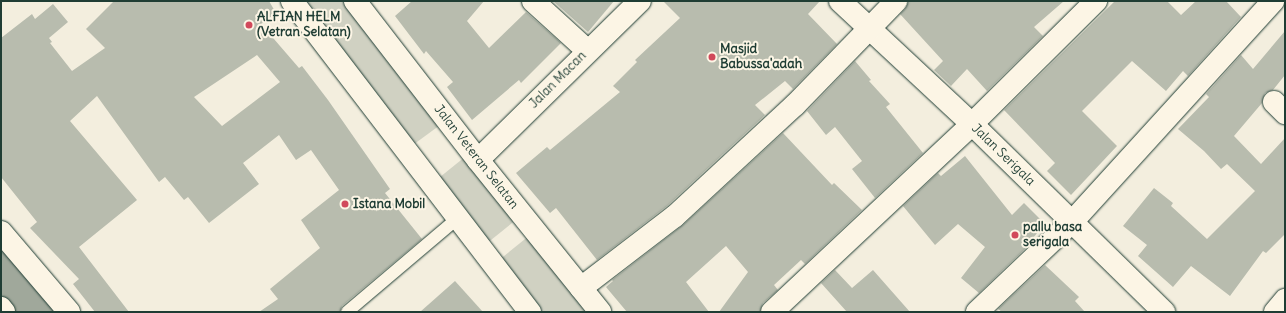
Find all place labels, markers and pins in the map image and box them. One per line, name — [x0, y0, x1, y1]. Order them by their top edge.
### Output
place label: ALFIAN HELM (Vetran Selatan) — [257, 10, 351, 41]
marker: ALFIAN HELM (Vetran Selatan) — [244, 20, 254, 30]
place label: Masjid Babussa'adah — [720, 42, 802, 73]
marker: Masjid Babussa'adah — [707, 52, 717, 62]
place label: Istana Mobil — [353, 196, 425, 212]
marker: Istana Mobil — [340, 199, 350, 209]
place label: pallu basa serigala — [1023, 220, 1082, 251]
marker: pallu basa serigala — [1010, 230, 1020, 240]

